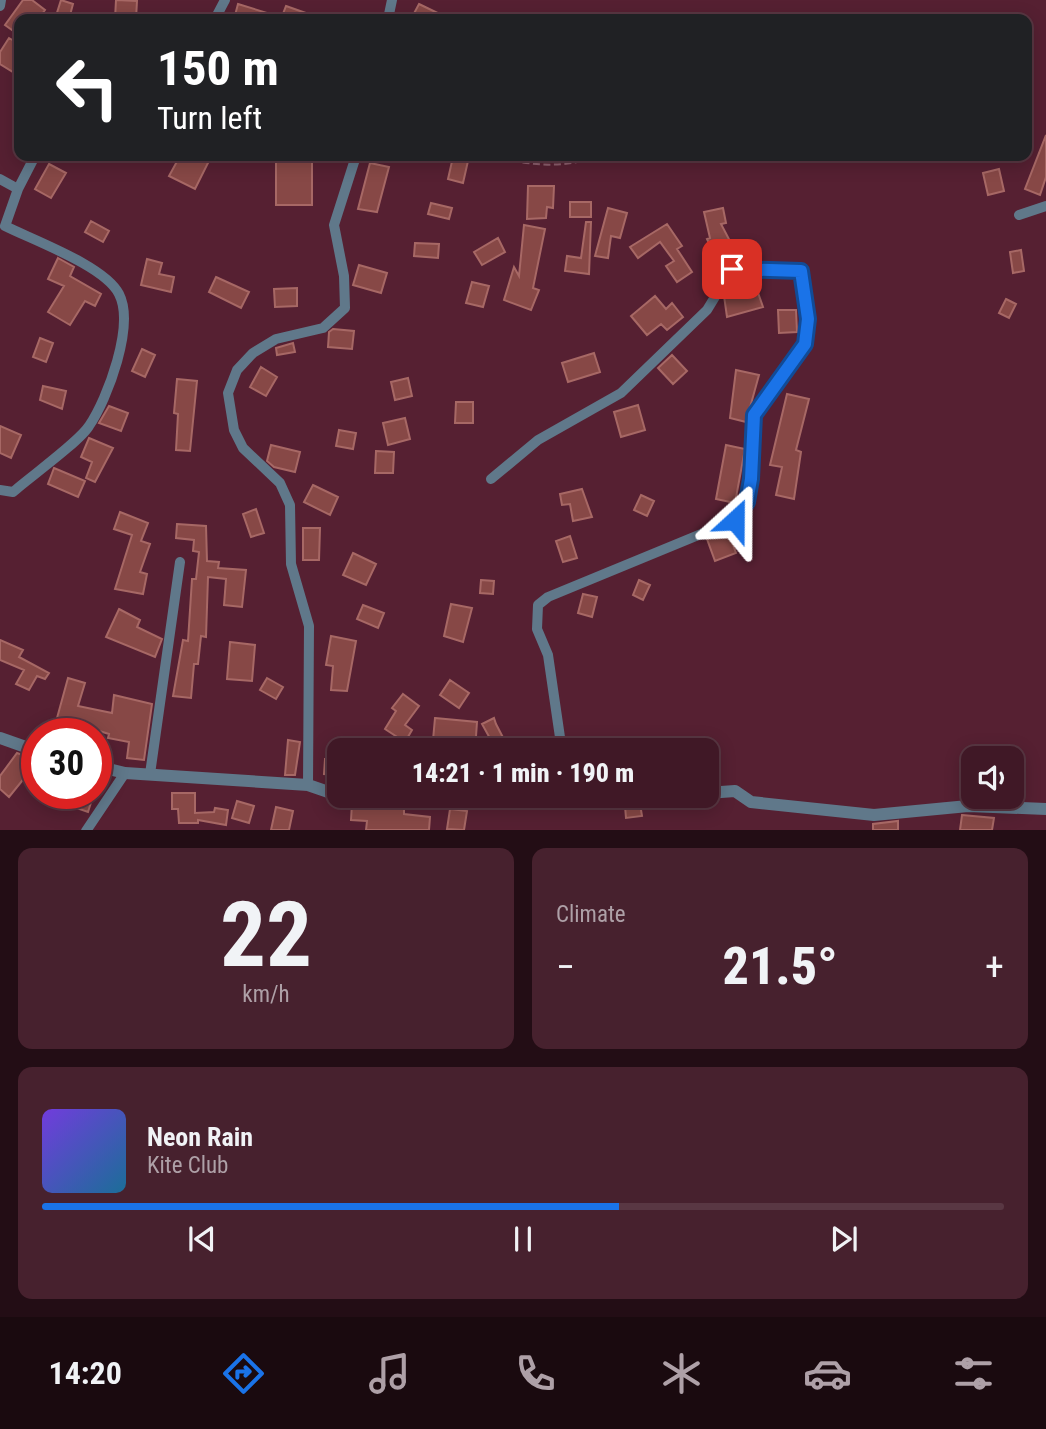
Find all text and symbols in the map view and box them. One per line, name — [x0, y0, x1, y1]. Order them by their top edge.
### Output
text: 150 m — [157, 40, 279, 97]
icon: left — [42, 42, 133, 133]
text: Turn left — [157, 99, 262, 137]
pin — [702, 239, 762, 299]
icon: arrive — [713, 250, 751, 288]
position arrow — [698, 483, 772, 557]
speed limit sign: 30 — [21, 718, 112, 809]
map controls — [961, 746, 1024, 809]
button: sound — [961, 746, 1024, 809]
text: 14:21 · 1 min · 190 m — [412, 758, 634, 788]
text: 22 — [220, 882, 312, 988]
text: Climate — [556, 901, 626, 928]
text: 21.5° — [722, 936, 838, 997]
text: − — [556, 945, 575, 989]
text: + — [985, 945, 1004, 989]
text: km/h — [242, 981, 290, 1008]
text: Neon Rain — [147, 1122, 253, 1152]
text: Kite Club — [147, 1152, 228, 1179]
icon: previous — [183, 1220, 221, 1258]
icon: pause — [504, 1220, 542, 1258]
icon: next — [825, 1220, 863, 1258]
icon: directions — [219, 1349, 268, 1398]
icon: music — [365, 1349, 414, 1398]
icon: phone — [511, 1349, 560, 1398]
icon: climate — [657, 1349, 706, 1398]
icon: car — [803, 1349, 852, 1398]
icon: filters — [949, 1349, 998, 1398]
text: 14:20 — [48, 1354, 122, 1392]

